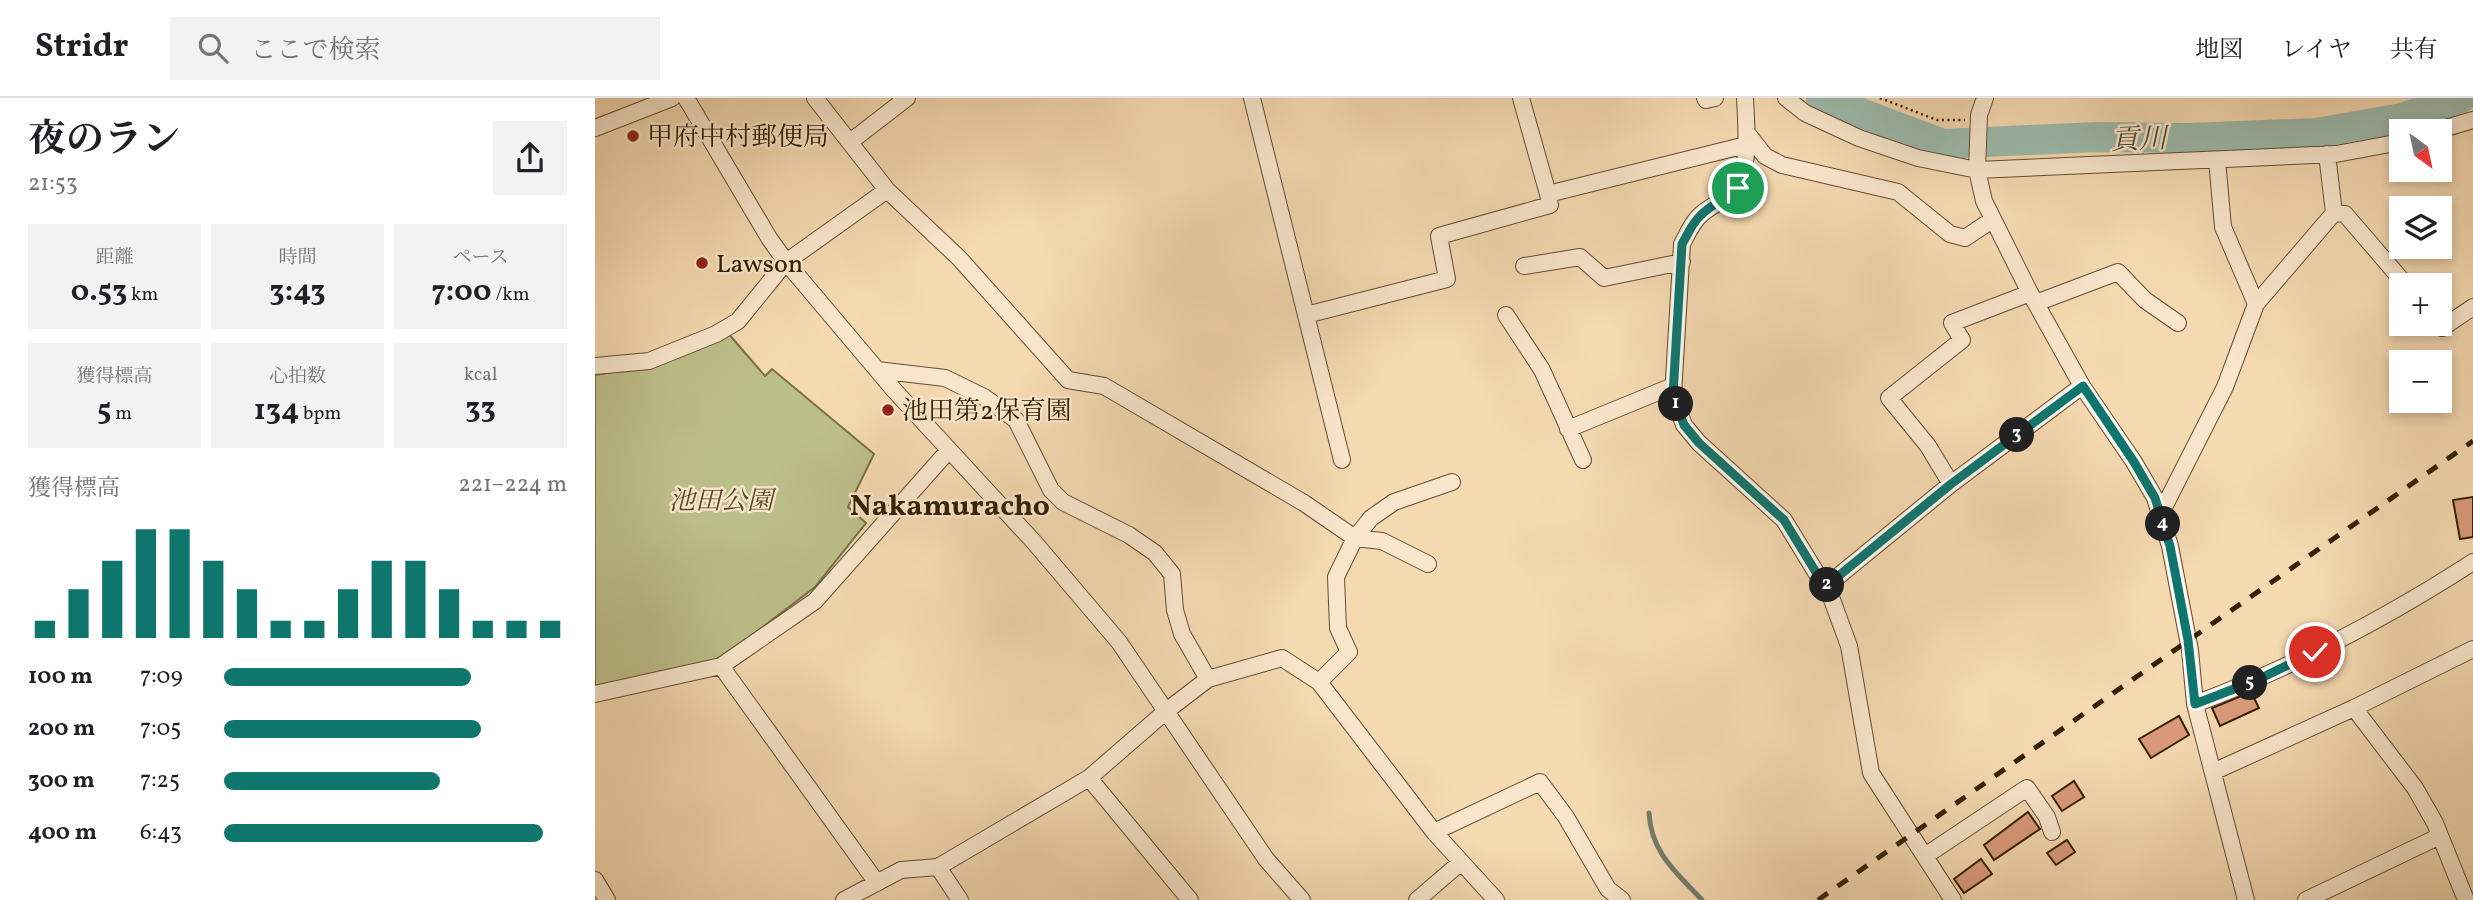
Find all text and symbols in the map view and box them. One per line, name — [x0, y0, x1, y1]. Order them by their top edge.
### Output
search box — [170, 17, 660, 80]
text: Stridr — [35, 25, 128, 71]
icon: search — [194, 29, 232, 67]
text: ここで検索 — [250, 33, 380, 69]
text: 地図 — [2195, 34, 2243, 68]
text: レイヤ — [2281, 34, 2352, 68]
text: 共有 — [2390, 34, 2438, 68]
text: 夜のラン — [28, 115, 180, 168]
north arrow — [2389, 119, 2452, 182]
map controls — [2389, 119, 2452, 413]
place label: 甲府中村郵便局 — [647, 120, 829, 156]
water label: 貢川 — [2110, 120, 2171, 161]
button: share — [493, 121, 567, 195]
marker: 甲府中村郵便局 — [625, 128, 641, 144]
pin — [1708, 158, 1768, 218]
text: 21:53 — [28, 168, 78, 200]
icon: arrive — [1719, 169, 1757, 207]
button: layers — [2389, 196, 2452, 259]
text: 距離 — [95, 245, 134, 271]
text: 時間 — [278, 245, 317, 271]
text: ペース — [452, 245, 509, 271]
place label: Lawson — [716, 247, 803, 283]
marker: Lawson — [694, 255, 710, 271]
text: 0.53 — [71, 271, 127, 313]
text: 3:43 — [269, 271, 326, 313]
text: 7:00 — [431, 271, 492, 313]
button: + — [2389, 273, 2452, 336]
text: km — [127, 282, 158, 308]
text: /km — [492, 282, 530, 308]
button: − — [2389, 350, 2452, 413]
text: kcal — [464, 362, 497, 388]
text: 獲得標高 — [76, 364, 153, 390]
text: 心拍数 — [269, 364, 326, 390]
pin: 1 — [1659, 386, 1693, 422]
text: 33 — [465, 388, 496, 430]
text: 5 — [97, 390, 111, 432]
text: 134 — [254, 390, 299, 432]
text: 1 — [1672, 390, 1679, 416]
place label: 池田第2保育園 — [902, 394, 1072, 430]
text: m — [111, 401, 132, 427]
text: bpm — [299, 401, 341, 427]
marker: 池田第2保育園 — [880, 402, 896, 418]
pin: 3 — [1999, 418, 2035, 452]
text: 3 — [2012, 421, 2021, 447]
text: 221–224 m — [458, 469, 567, 501]
text: 獲得標高 — [28, 473, 120, 505]
park label: 池田公園 — [669, 484, 777, 520]
district label: Nakamuracho — [850, 486, 1050, 528]
pin: 4 — [2145, 506, 2181, 542]
text: 4 — [2157, 510, 2168, 536]
pin: 2 — [1809, 568, 1845, 602]
text: 2 — [1822, 571, 1831, 597]
pin — [2285, 622, 2345, 682]
icon: check — [2296, 633, 2334, 671]
text: 100 m — [28, 661, 93, 693]
text: 7:09 — [140, 661, 183, 693]
pin: 5 — [2233, 666, 2267, 700]
text: 5 — [2245, 669, 2254, 695]
text: 200 m — [28, 713, 95, 745]
text: 7:05 — [140, 713, 181, 745]
text: 300 m — [28, 765, 95, 797]
text: 7:25 — [140, 765, 180, 797]
text: 400 m — [28, 817, 97, 849]
text: 6:43 — [140, 817, 182, 849]

